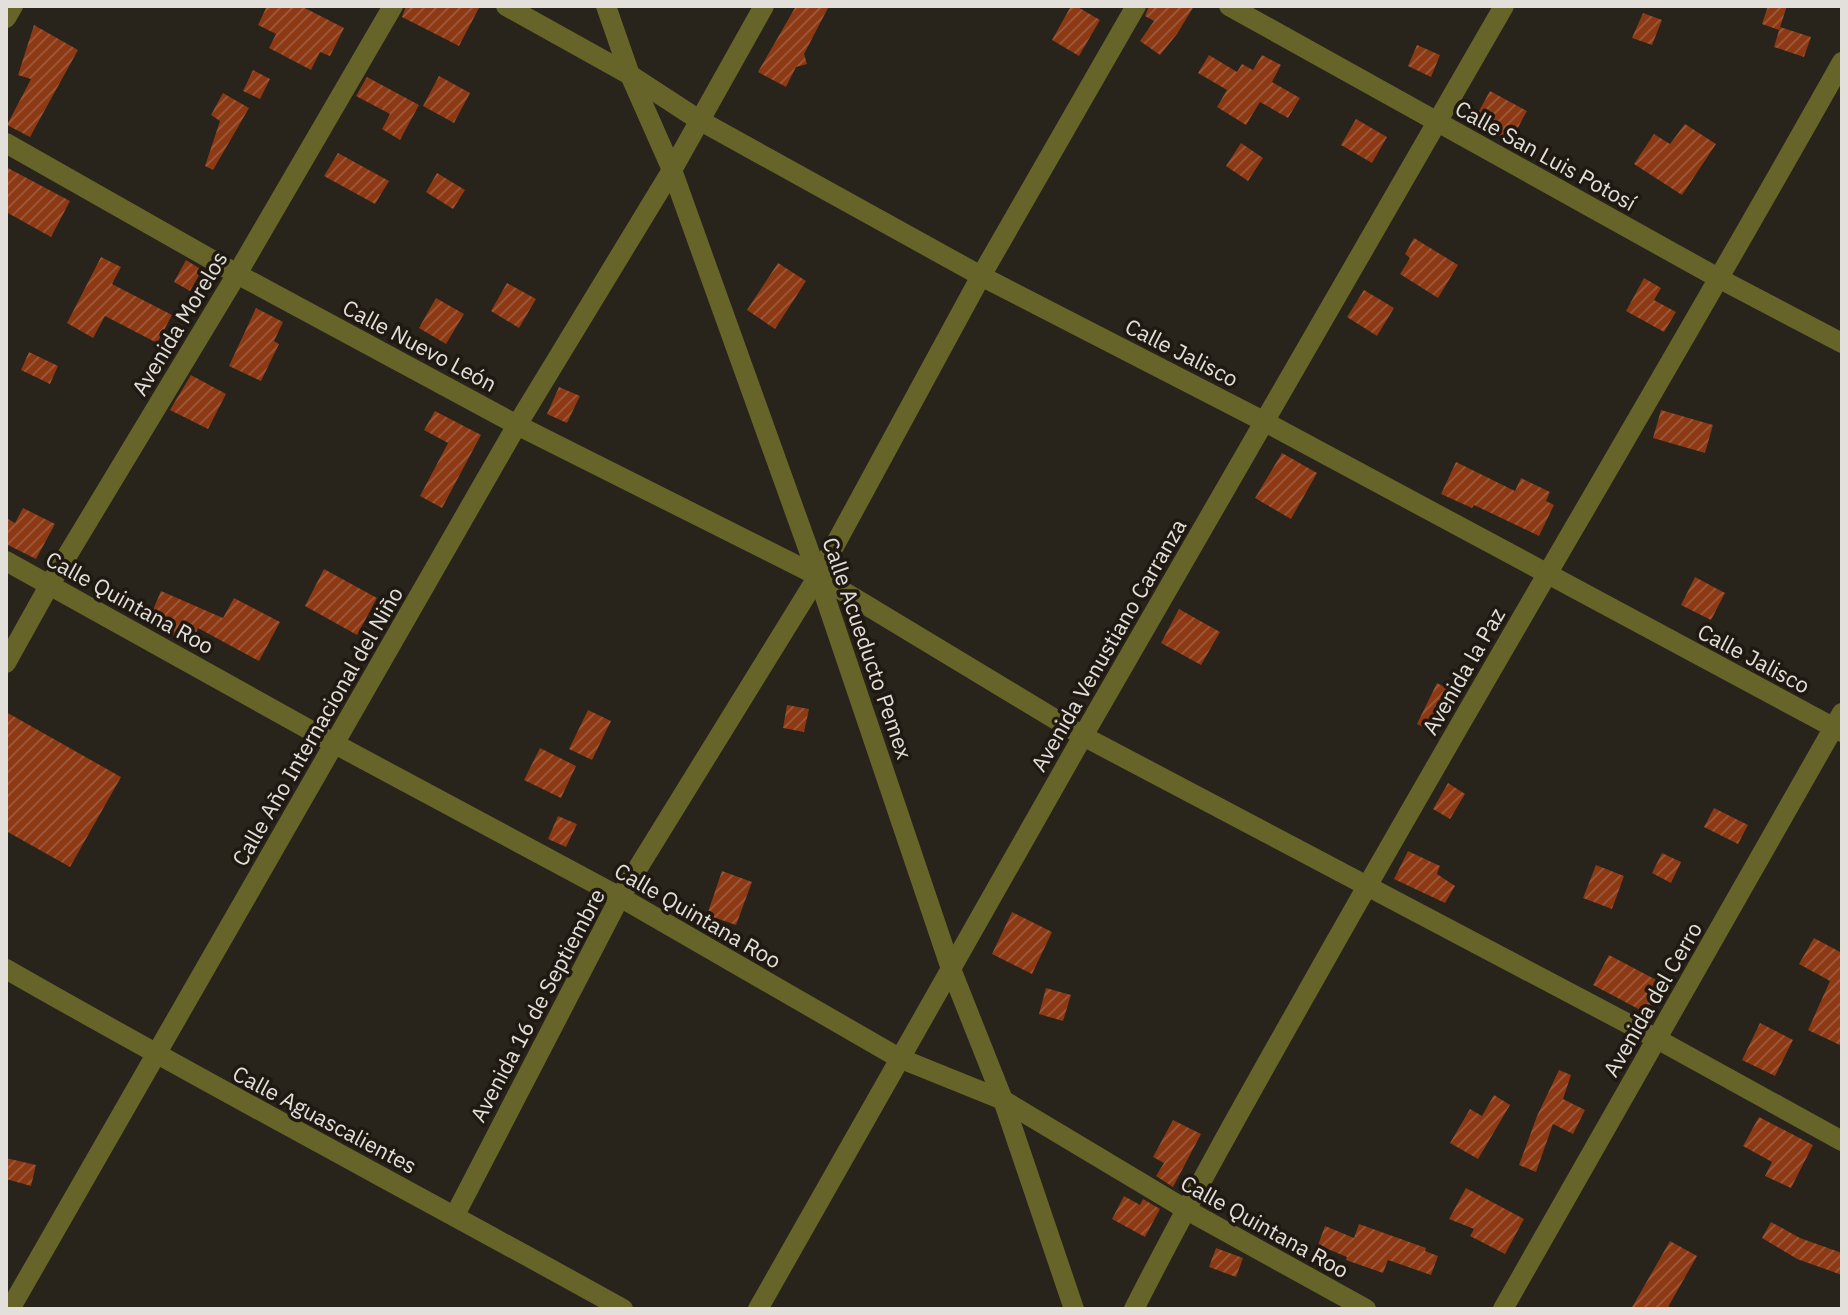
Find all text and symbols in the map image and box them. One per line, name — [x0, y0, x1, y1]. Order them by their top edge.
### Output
street label: Calle San Luis Potosí — [1450, 93, 1642, 217]
street label: Avenida Morelos — [125, 246, 233, 400]
street label: Calle Nuevo León — [338, 292, 502, 398]
street label: Calle Jalisco — [1121, 311, 1243, 393]
street label: Avenida Venustiano Carranza — [1024, 513, 1192, 777]
street label: Calle Acueducto Pemex — [816, 533, 920, 763]
street label: Calle Quintana Roo — [41, 544, 219, 660]
street label: Calle Año Internacional del Niño — [225, 581, 409, 871]
street label: Avenida la Paz — [1415, 602, 1511, 740]
street label: Calle Jalisco — [1693, 616, 1815, 700]
street label: Calle Quintana Roo — [609, 855, 787, 975]
street label: Avenida 16 de Septiembre — [463, 883, 611, 1127]
street label: Avenida del Cerro — [1596, 916, 1708, 1082]
street label: Calle Aguascalientes — [228, 1058, 422, 1180]
street label: Calle Quintana Roo — [1176, 1168, 1354, 1284]

